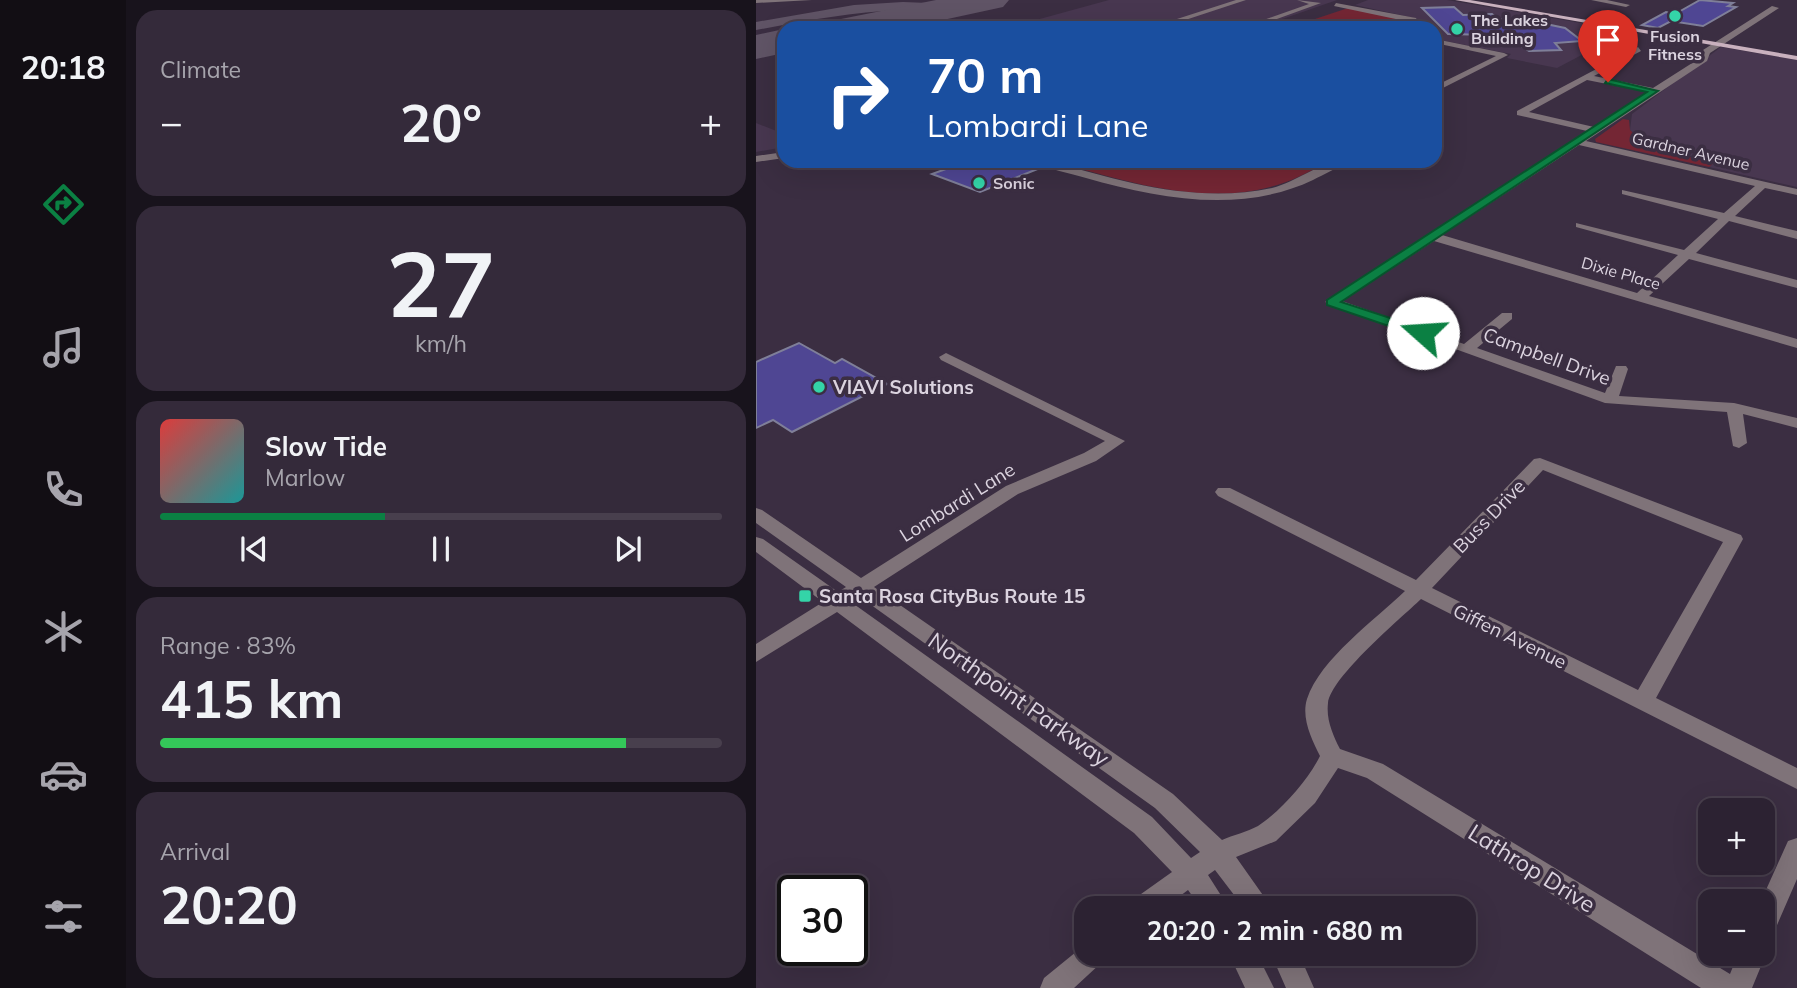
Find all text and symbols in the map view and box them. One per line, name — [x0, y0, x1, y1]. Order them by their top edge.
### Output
marker: Fusion Fitness — [1667, 8, 1683, 24]
place label: The Lakes Building — [1471, 10, 1548, 48]
pin — [1578, 10, 1638, 82]
marker: The Lakes Building — [1449, 21, 1465, 37]
icon: arrive — [1589, 21, 1627, 59]
place label: Fusion Fitness — [1648, 26, 1702, 64]
text: 70 m — [927, 44, 1043, 105]
text: 20:18 — [21, 47, 105, 87]
icon: right — [812, 49, 903, 140]
text: Climate — [160, 55, 241, 84]
text: 20° — [400, 90, 482, 155]
text: − — [160, 98, 183, 146]
text: + — [699, 98, 722, 146]
text: Lombardi Lane — [927, 105, 1148, 145]
street label: Gardner Avenue — [1630, 128, 1752, 174]
place label: Sonic — [993, 173, 1035, 193]
marker: Sonic — [971, 175, 987, 191]
icon: directions — [39, 180, 88, 229]
text: 27 — [386, 226, 496, 340]
street label: Dixie Place — [1579, 252, 1663, 294]
position arrow — [1386, 296, 1460, 370]
street label: Campbell Drive — [1480, 322, 1614, 390]
icon: music — [39, 323, 88, 372]
text: km/h — [415, 329, 467, 358]
place label: VIAVI Solutions — [832, 375, 974, 399]
marker: VIAVI Solutions — [811, 379, 827, 395]
text: Slow Tide — [265, 430, 387, 463]
street label: Lombardi Lane — [895, 457, 1019, 547]
text: Marlow — [265, 463, 345, 492]
icon: phone — [39, 465, 88, 514]
street label: Buss Drive — [1448, 474, 1530, 558]
icon: previous — [235, 530, 273, 568]
icon: pause — [422, 530, 460, 568]
icon: next — [609, 530, 647, 568]
place label: Santa Rosa CityBus Route 15 — [819, 584, 1086, 608]
marker: Santa Rosa CityBus Route 15 — [797, 588, 813, 604]
street label: Giffen Avenue — [1449, 598, 1571, 674]
icon: climate — [39, 607, 88, 656]
street label: Northpoint Parkway — [923, 626, 1115, 772]
text: Range · 83% — [160, 631, 296, 660]
text: 415 km — [160, 666, 343, 731]
icon: car — [39, 750, 88, 799]
map controls — [1698, 798, 1775, 966]
button: + — [1698, 798, 1775, 875]
street label: Lathrop Drive — [1463, 817, 1601, 919]
text: Arrival — [160, 837, 230, 866]
text: 20:20 — [160, 872, 298, 937]
speed limit sign: 30 — [777, 875, 868, 966]
button: − — [1698, 889, 1775, 966]
icon: filters — [39, 892, 88, 941]
text: 20:20 · 2 min · 680 m — [1147, 914, 1403, 947]

